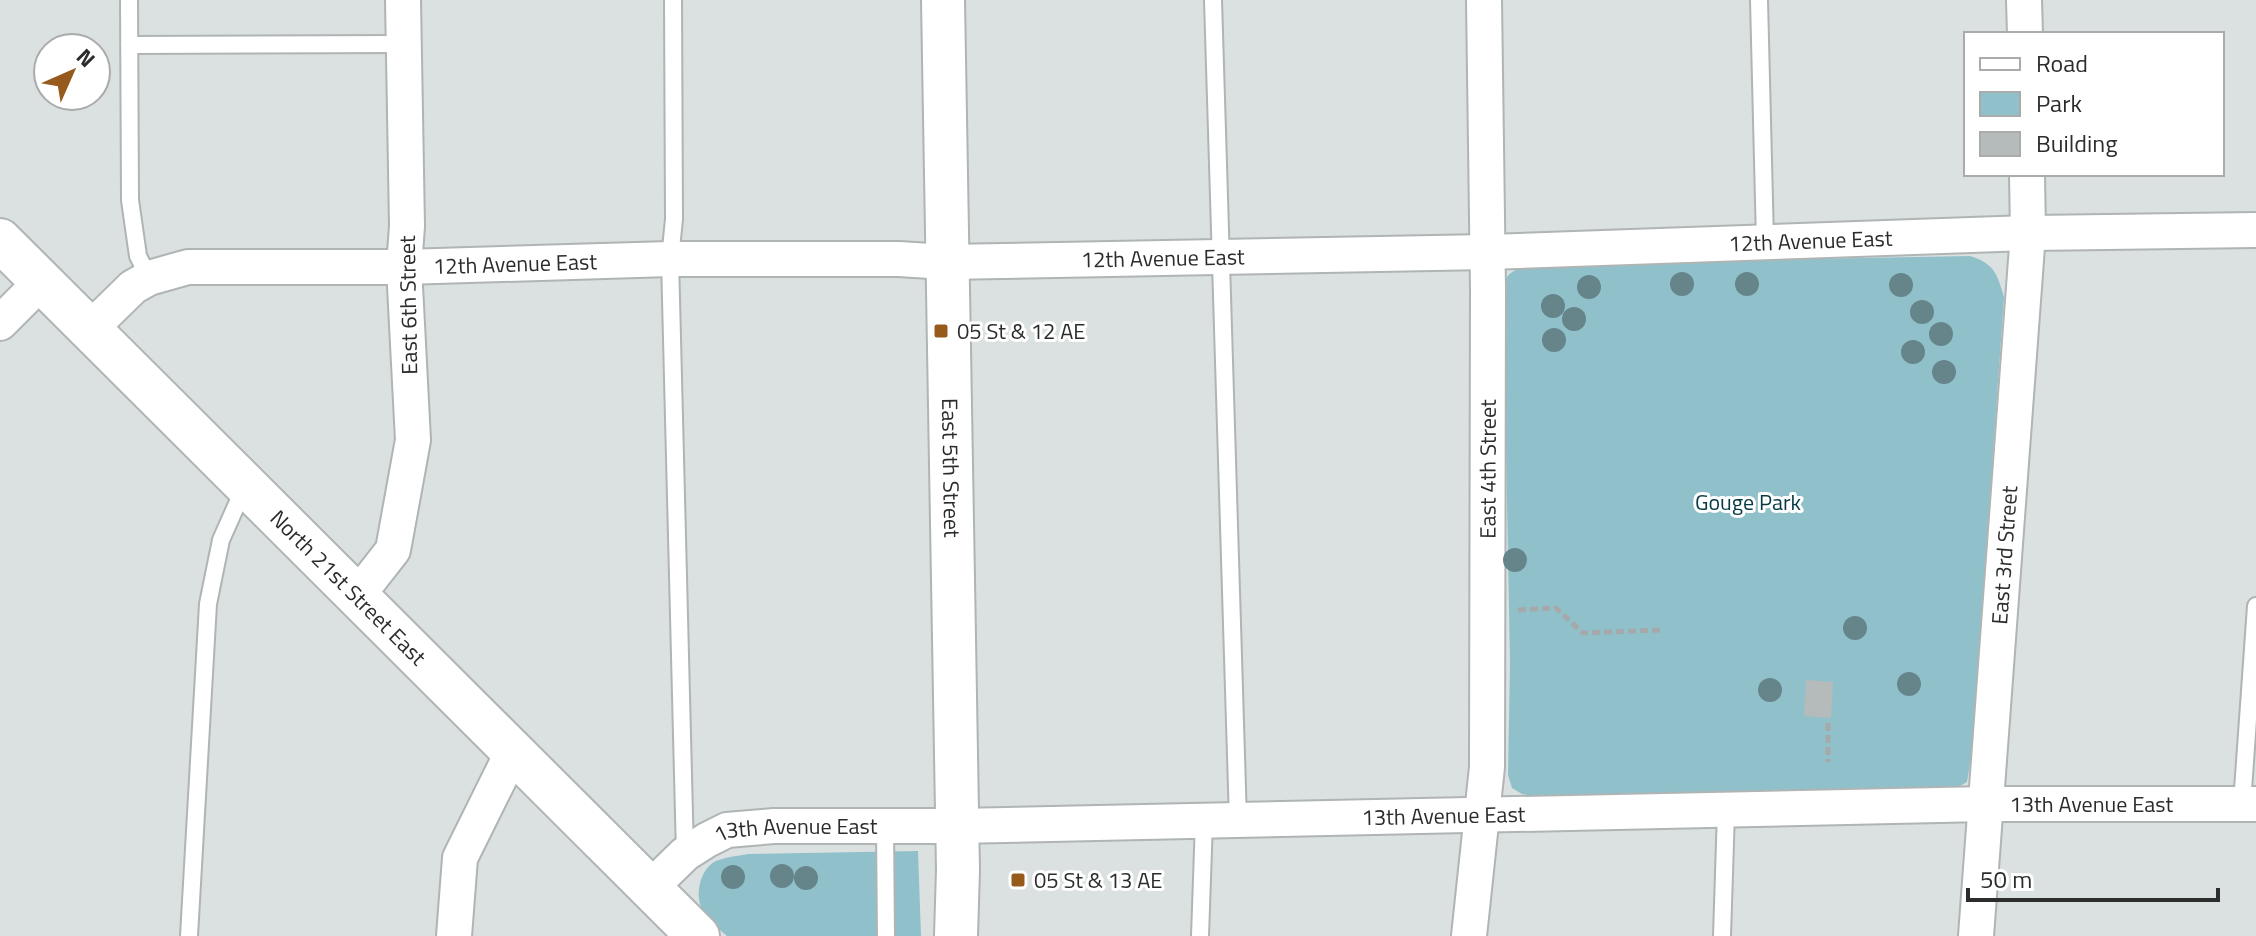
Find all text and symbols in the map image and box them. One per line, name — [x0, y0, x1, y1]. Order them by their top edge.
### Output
north arrow — [32, 32, 112, 112]
legend — [1964, 32, 2224, 176]
text: N — [69, 40, 104, 75]
text: Road — [2036, 45, 2088, 81]
text: Park — [2036, 85, 2082, 121]
text: Building — [2036, 125, 2118, 161]
street label: 12th Avenue East — [1728, 221, 1893, 261]
street label: East 6th Street — [390, 235, 426, 375]
street label: 12th Avenue East — [1080, 239, 1245, 277]
street label: 12th Avenue East — [433, 244, 598, 283]
place label: 05 St & 12 AE — [957, 314, 1086, 348]
marker: 05 St & 12 AE — [932, 322, 950, 340]
street label: East 5th Street — [933, 398, 969, 538]
street label: East 4th Street — [1470, 399, 1505, 539]
street label: East 3rd Street — [1982, 484, 2026, 626]
park label: Gouge Park — [1695, 485, 1802, 519]
street label: North 21st Street East — [263, 502, 434, 673]
street label: 13th Avenue East — [2009, 787, 2174, 821]
street label: 13th Avenue East — [1361, 797, 1526, 834]
street label: 13th Avenue East — [708, 809, 878, 851]
scale bar — [1968, 852, 2218, 902]
text: 50 m — [1980, 861, 2032, 897]
place label: 05 St & 13 AE — [1034, 863, 1163, 897]
marker: 05 St & 13 AE — [1009, 871, 1027, 889]

